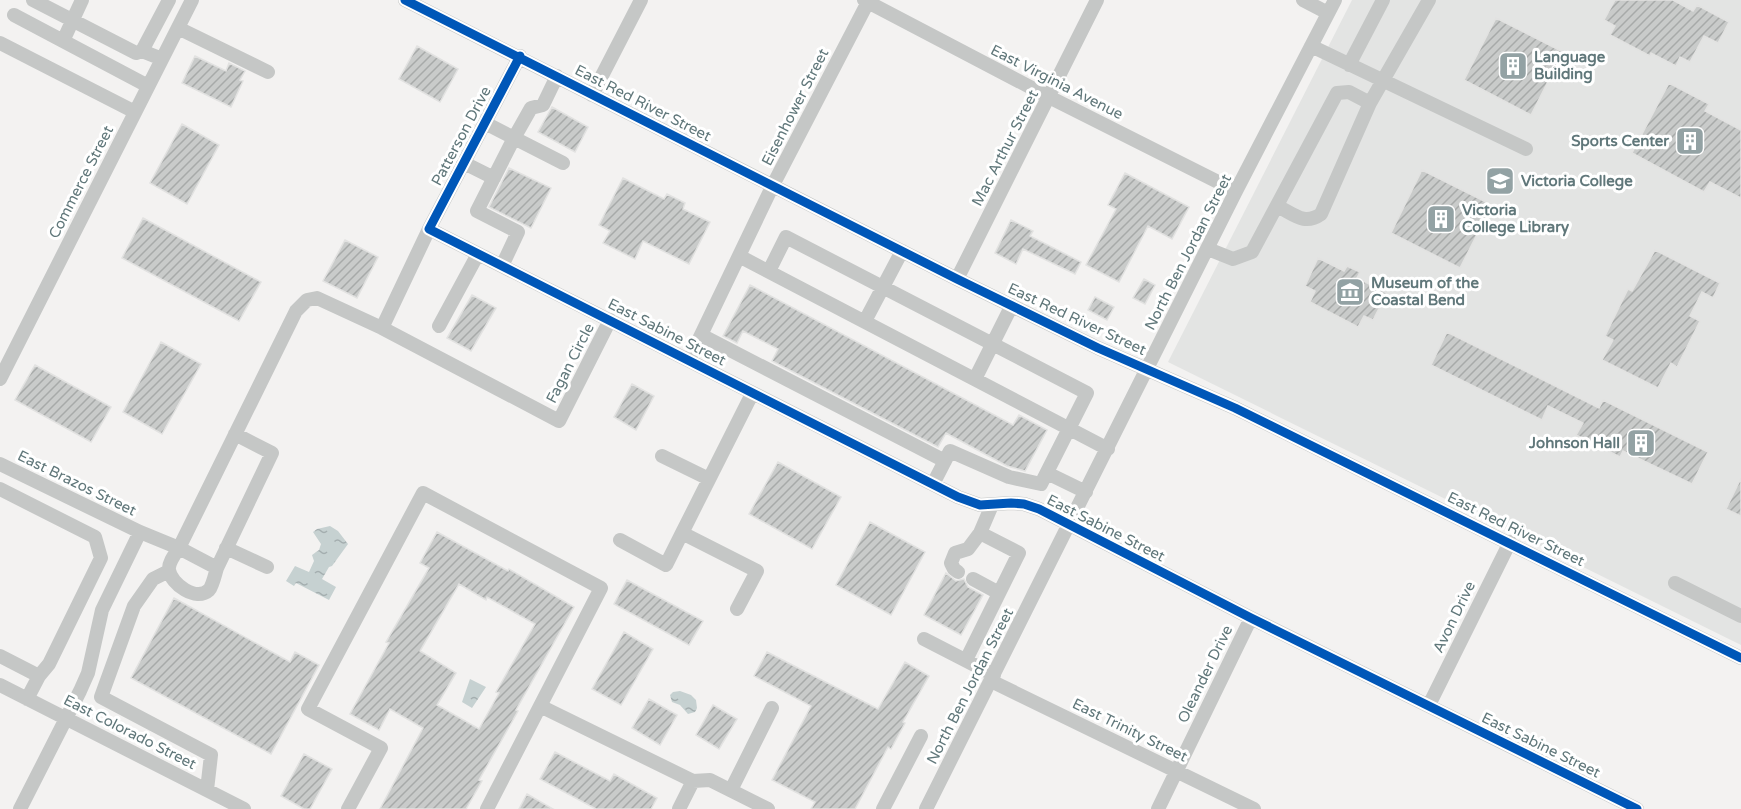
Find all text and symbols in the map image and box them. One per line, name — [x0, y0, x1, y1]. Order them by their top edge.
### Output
street label: East Virginia Avenue — [988, 41, 1126, 123]
street label: Eisenhower Street — [758, 45, 832, 169]
place label: Language Building — [1534, 48, 1606, 84]
building icon: Language Building — [1497, 50, 1529, 82]
street label: East Red River Street — [572, 61, 714, 145]
street label: Patterson Drive — [427, 83, 495, 189]
street label: Mac Arthur Street — [968, 87, 1042, 209]
street label: Commerce Street — [45, 122, 117, 241]
building icon: Sports Center — [1674, 125, 1706, 157]
place label: Sports Center — [1571, 132, 1669, 151]
school or university icon: Victoria College — [1484, 165, 1516, 197]
street label: North Ben Jordan Street — [1141, 171, 1235, 333]
place label: Victoria College — [1521, 172, 1633, 191]
place label: Victoria College Library — [1462, 201, 1569, 237]
building icon: Victoria College Library — [1425, 203, 1457, 235]
place label: Museum of the Coastal Bend — [1371, 274, 1479, 309]
museum icon: Museum of the Coastal Bend — [1334, 276, 1366, 308]
street label: East Red River Street — [1005, 279, 1149, 359]
street label: East Sabine Street — [605, 294, 729, 370]
street label: Fagan Circle — [542, 320, 598, 406]
building icon: Johnson Hall — [1625, 427, 1657, 459]
place label: Johnson Hall — [1528, 434, 1620, 452]
street label: East Brazos Street — [15, 446, 139, 520]
street label: East Red River Street — [1444, 488, 1588, 570]
street label: East Sabine Street — [1044, 490, 1168, 566]
street label: Avon Drive — [1429, 578, 1479, 656]
street label: North Ben Jordan Street — [923, 605, 1017, 767]
street label: Oleander Drive — [1174, 622, 1236, 726]
street label: East Colorado Street — [61, 691, 200, 773]
street label: East Trinity Street — [1070, 694, 1191, 766]
street label: East Sabine Street — [1479, 708, 1604, 782]

